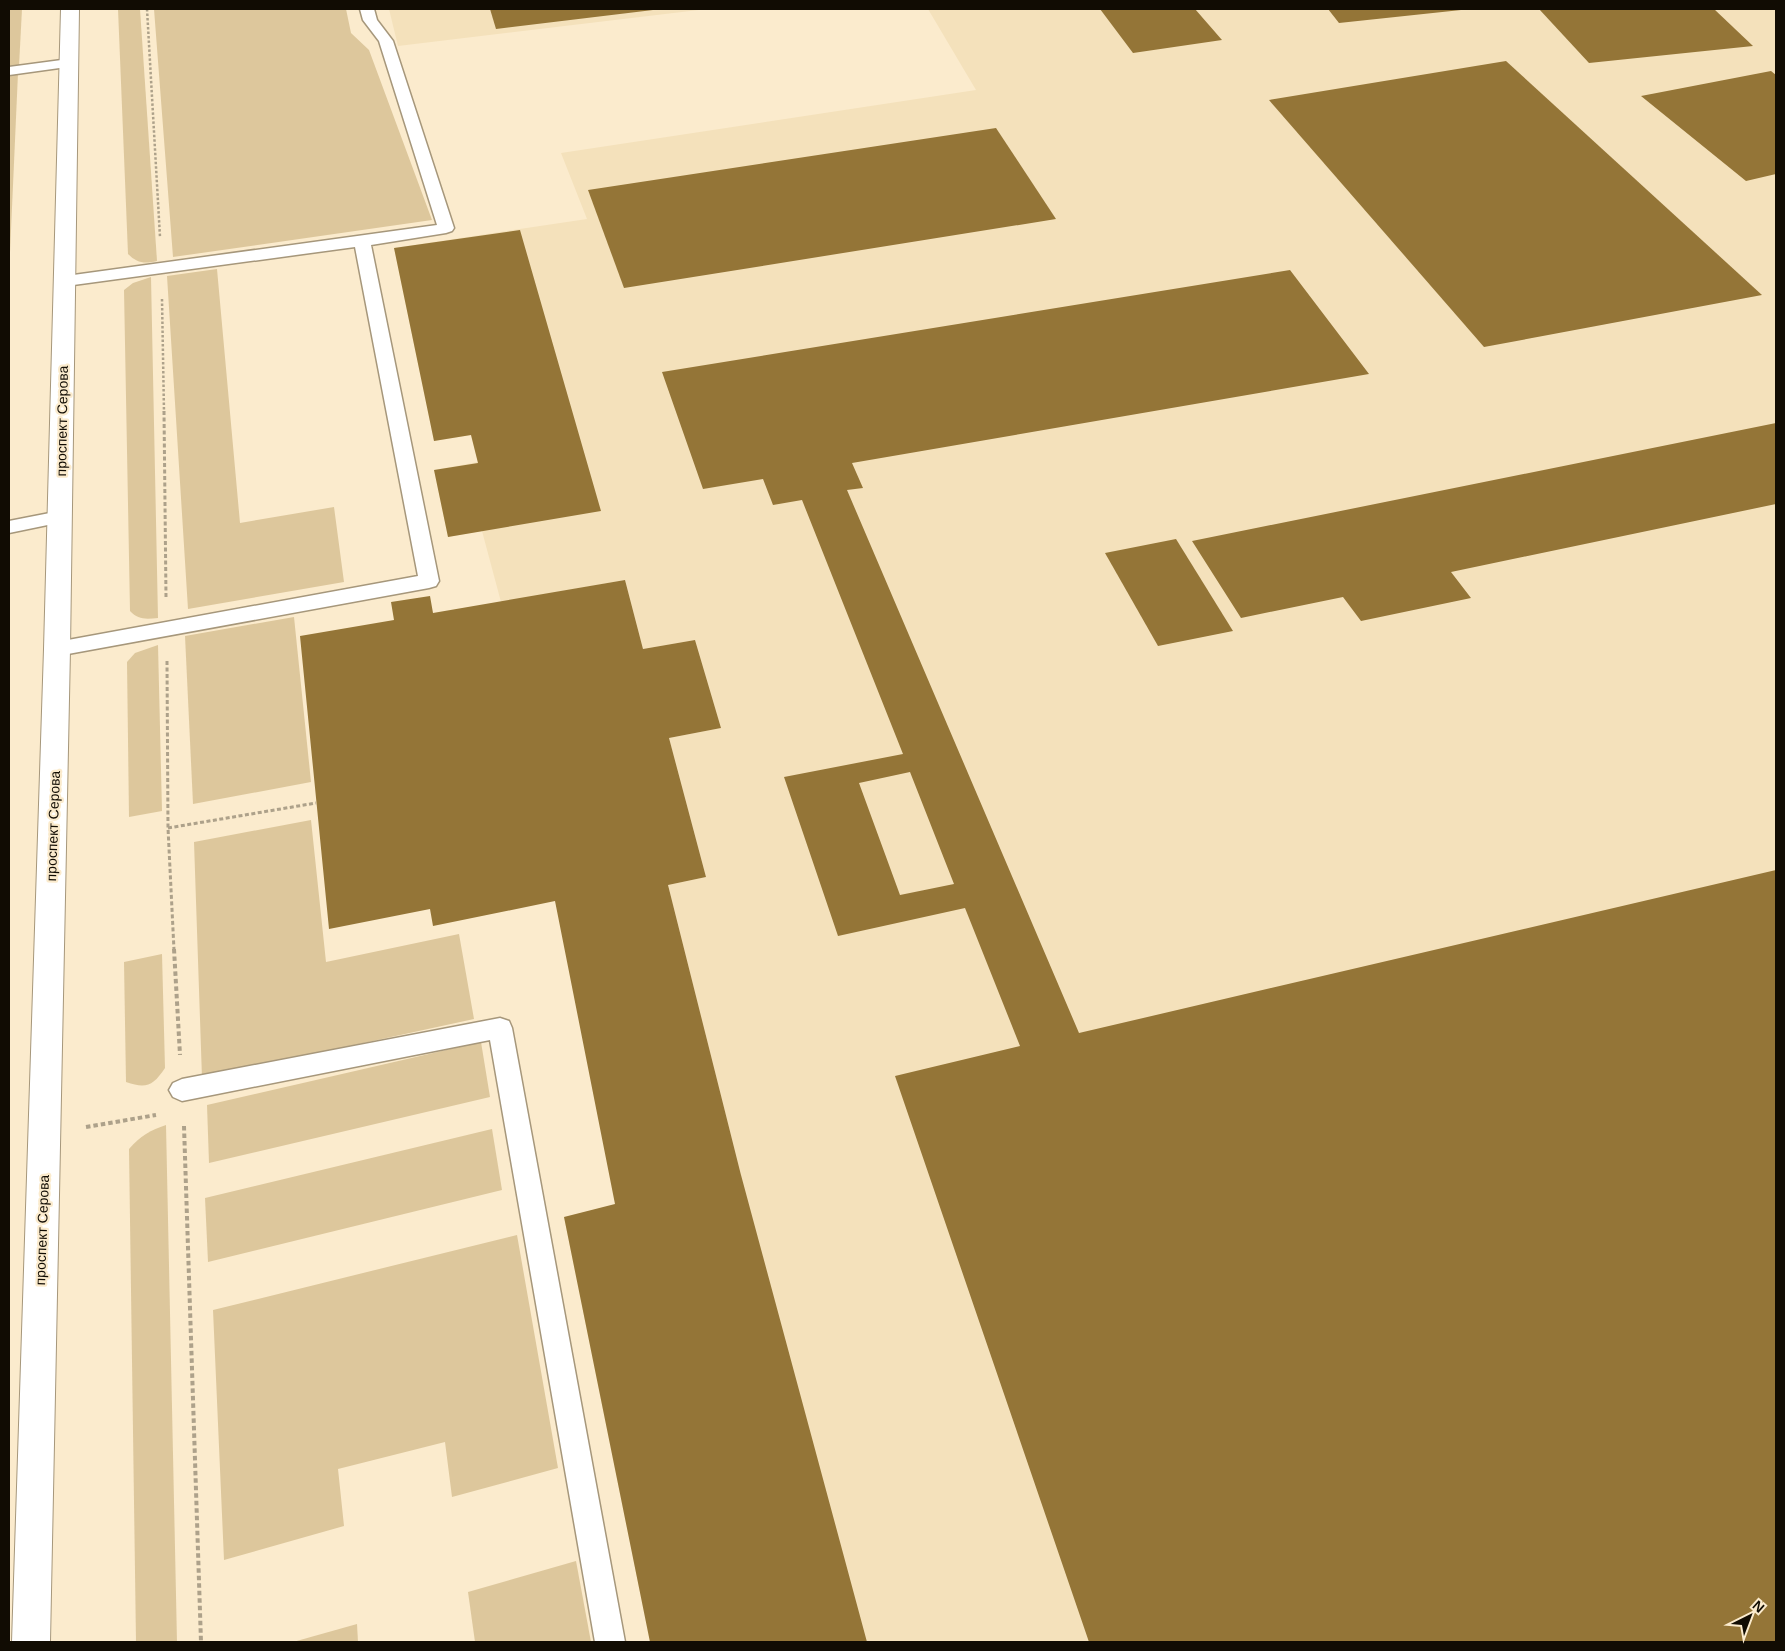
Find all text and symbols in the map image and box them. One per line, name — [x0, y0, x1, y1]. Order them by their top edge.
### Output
street label: проспект Серова — [53, 365, 71, 476]
street label: проспект Серова — [43, 770, 63, 882]
street label: проспект Серова — [32, 1174, 52, 1286]
north arrow — [1725, 1591, 1775, 1641]
text: N — [1750, 1597, 1768, 1616]

